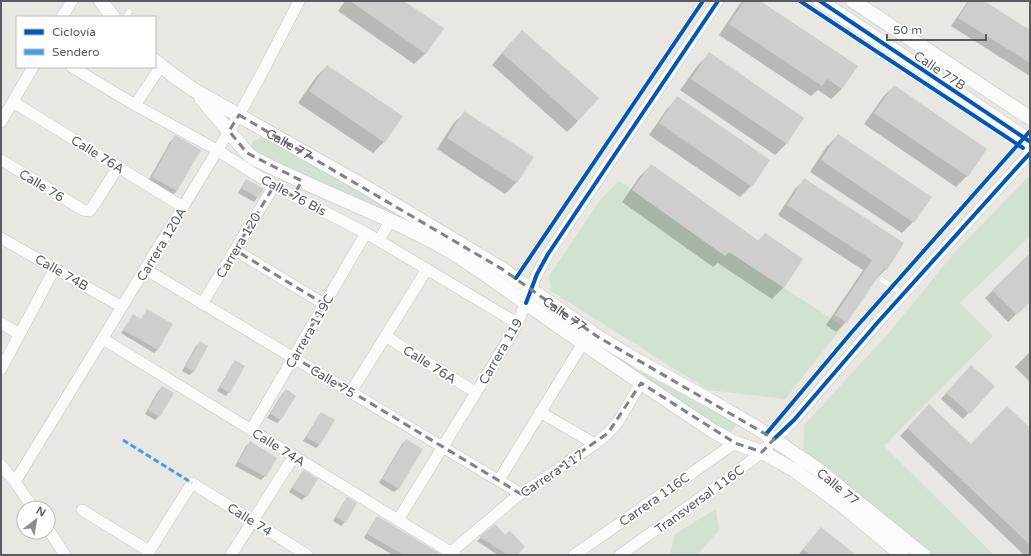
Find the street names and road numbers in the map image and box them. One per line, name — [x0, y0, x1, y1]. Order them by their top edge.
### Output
street label: Calle 77B — [911, 48, 968, 94]
street label: Calle 77 — [263, 125, 314, 164]
street label: Calle 76A — [68, 132, 127, 178]
street label: Calle 76 — [16, 166, 67, 206]
street label: Calle 76 Bis — [258, 172, 329, 220]
street label: Carrera 120A — [134, 204, 190, 284]
street label: Carrera 120 — [213, 210, 265, 281]
street label: Calle 74B — [32, 251, 91, 295]
street label: Carrera 119C — [282, 292, 337, 371]
street label: Calle 77 — [539, 293, 589, 335]
street label: Carrera 119 — [476, 316, 526, 387]
street label: Calle 76A — [400, 342, 459, 388]
street label: Calle 75 — [307, 362, 358, 402]
street label: Calle 74A — [249, 425, 308, 471]
street label: Carrera 117 — [518, 447, 588, 501]
street label: Transversal 116C — [652, 462, 747, 538]
street label: Calle 77 — [813, 465, 862, 509]
street label: Carrera 116C — [616, 470, 693, 530]
street label: Calle 74 — [224, 500, 275, 540]

